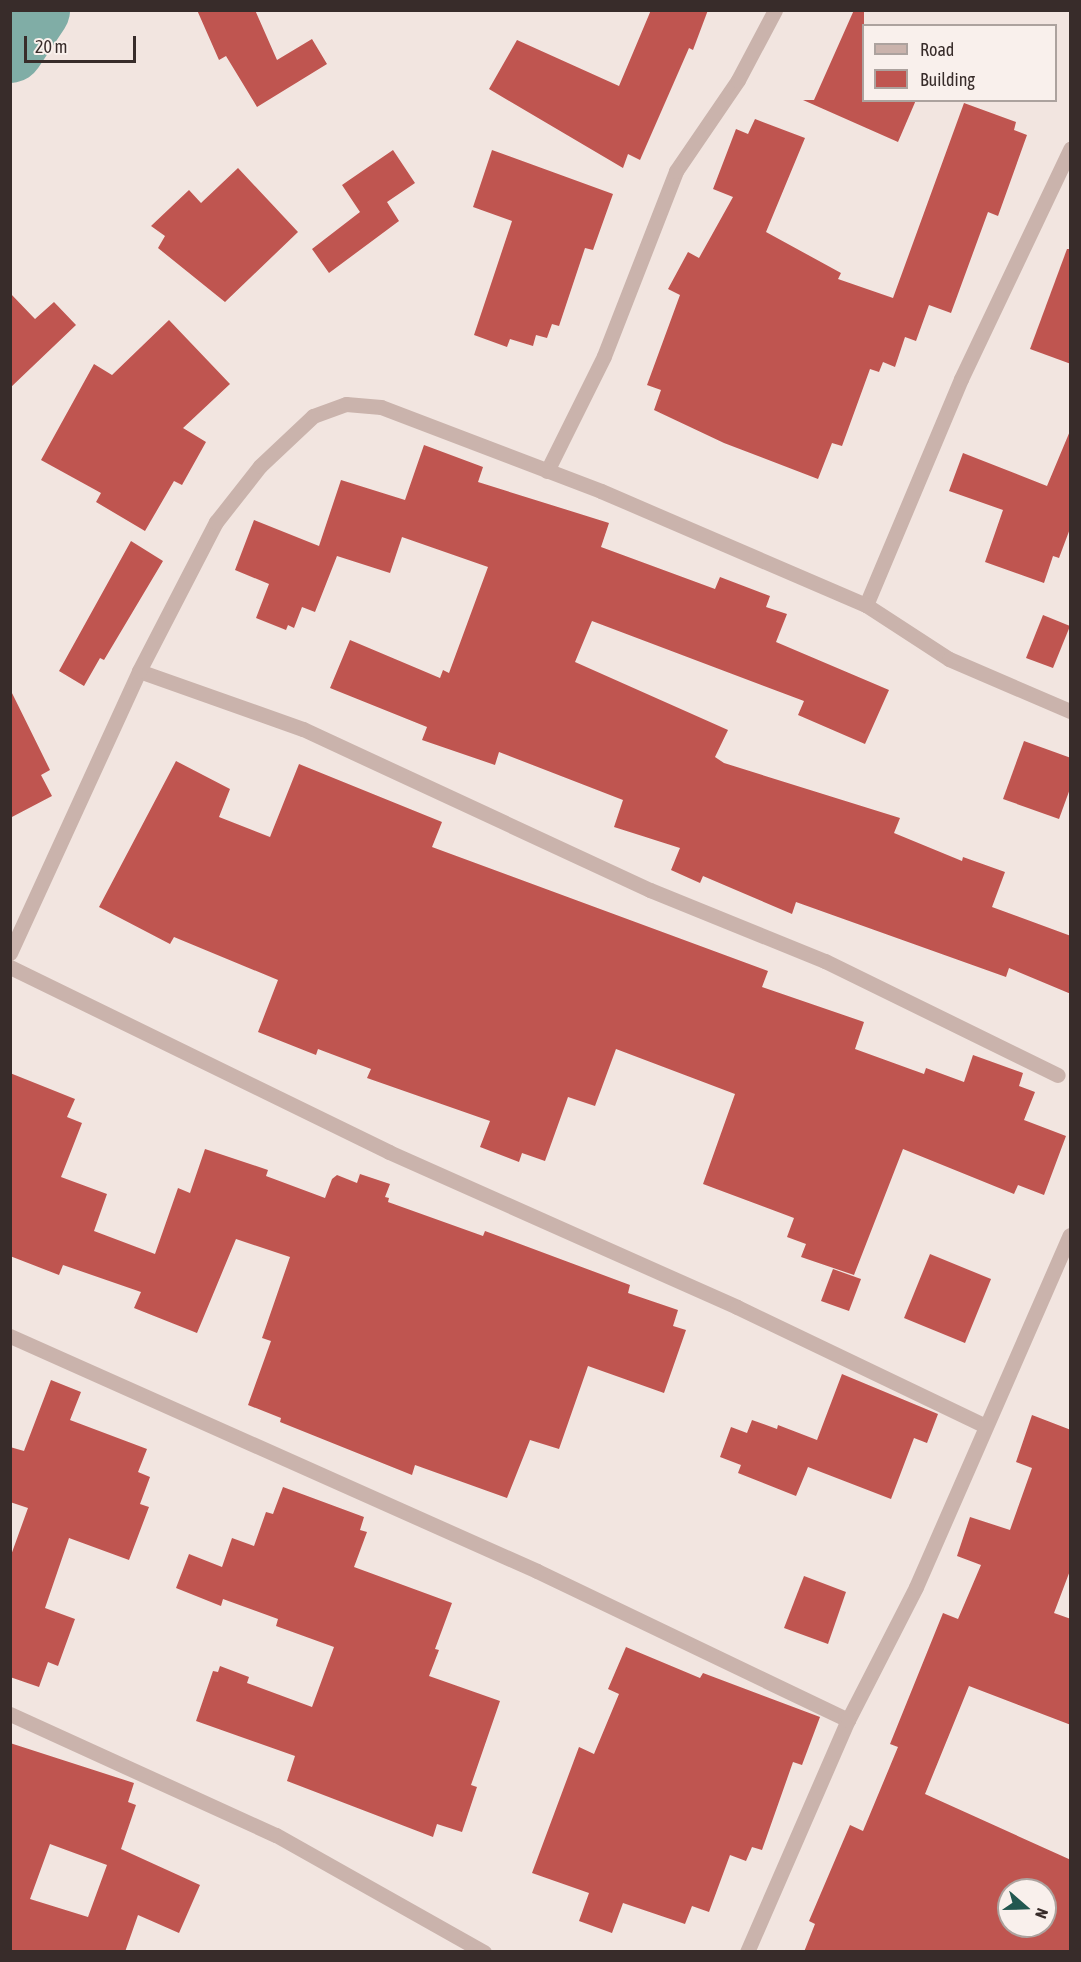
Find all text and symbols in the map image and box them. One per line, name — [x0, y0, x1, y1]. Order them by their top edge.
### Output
scale bar — [27, 24, 140, 62]
legend — [862, 24, 1057, 102]
text: 20 m — [35, 36, 67, 57]
text: Road — [920, 39, 954, 60]
text: Building — [920, 69, 975, 90]
north arrow — [997, 1878, 1057, 1938]
text: N — [1032, 1906, 1052, 1921]

